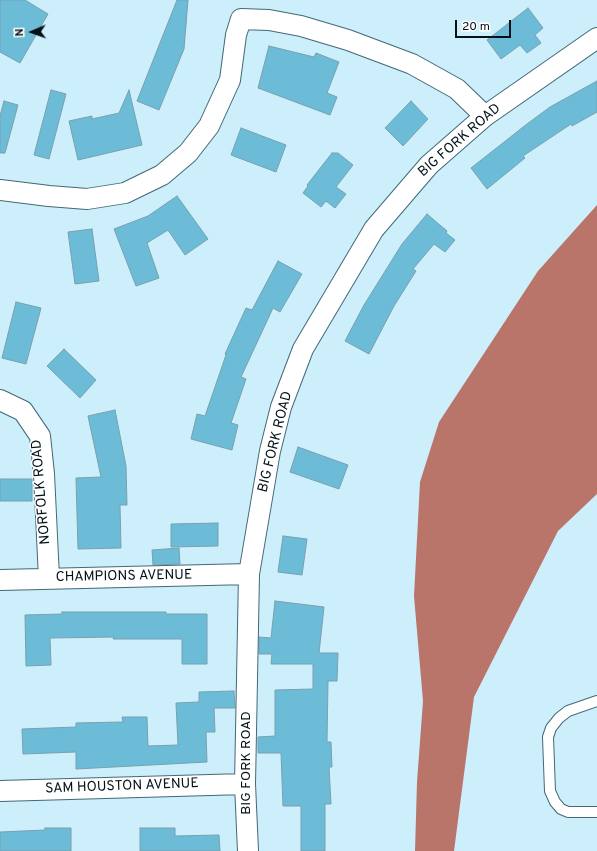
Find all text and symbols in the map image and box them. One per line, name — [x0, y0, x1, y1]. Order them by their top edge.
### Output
north arrow — [12, 12, 52, 52]
scale bar — [457, 12, 513, 38]
text: 20 m — [462, 19, 490, 35]
text: N — [13, 28, 27, 37]
street label: BIG FORK ROAD — [415, 101, 505, 181]
street label: BIG FORK ROAD — [255, 390, 297, 494]
street label: NORFOLK ROAD — [29, 439, 55, 545]
street label: CHAMPIONS AVENUE — [56, 567, 192, 587]
street label: BIG FORK ROAD — [239, 711, 255, 815]
street label: SAM HOUSTON AVENUE — [45, 776, 199, 798]

